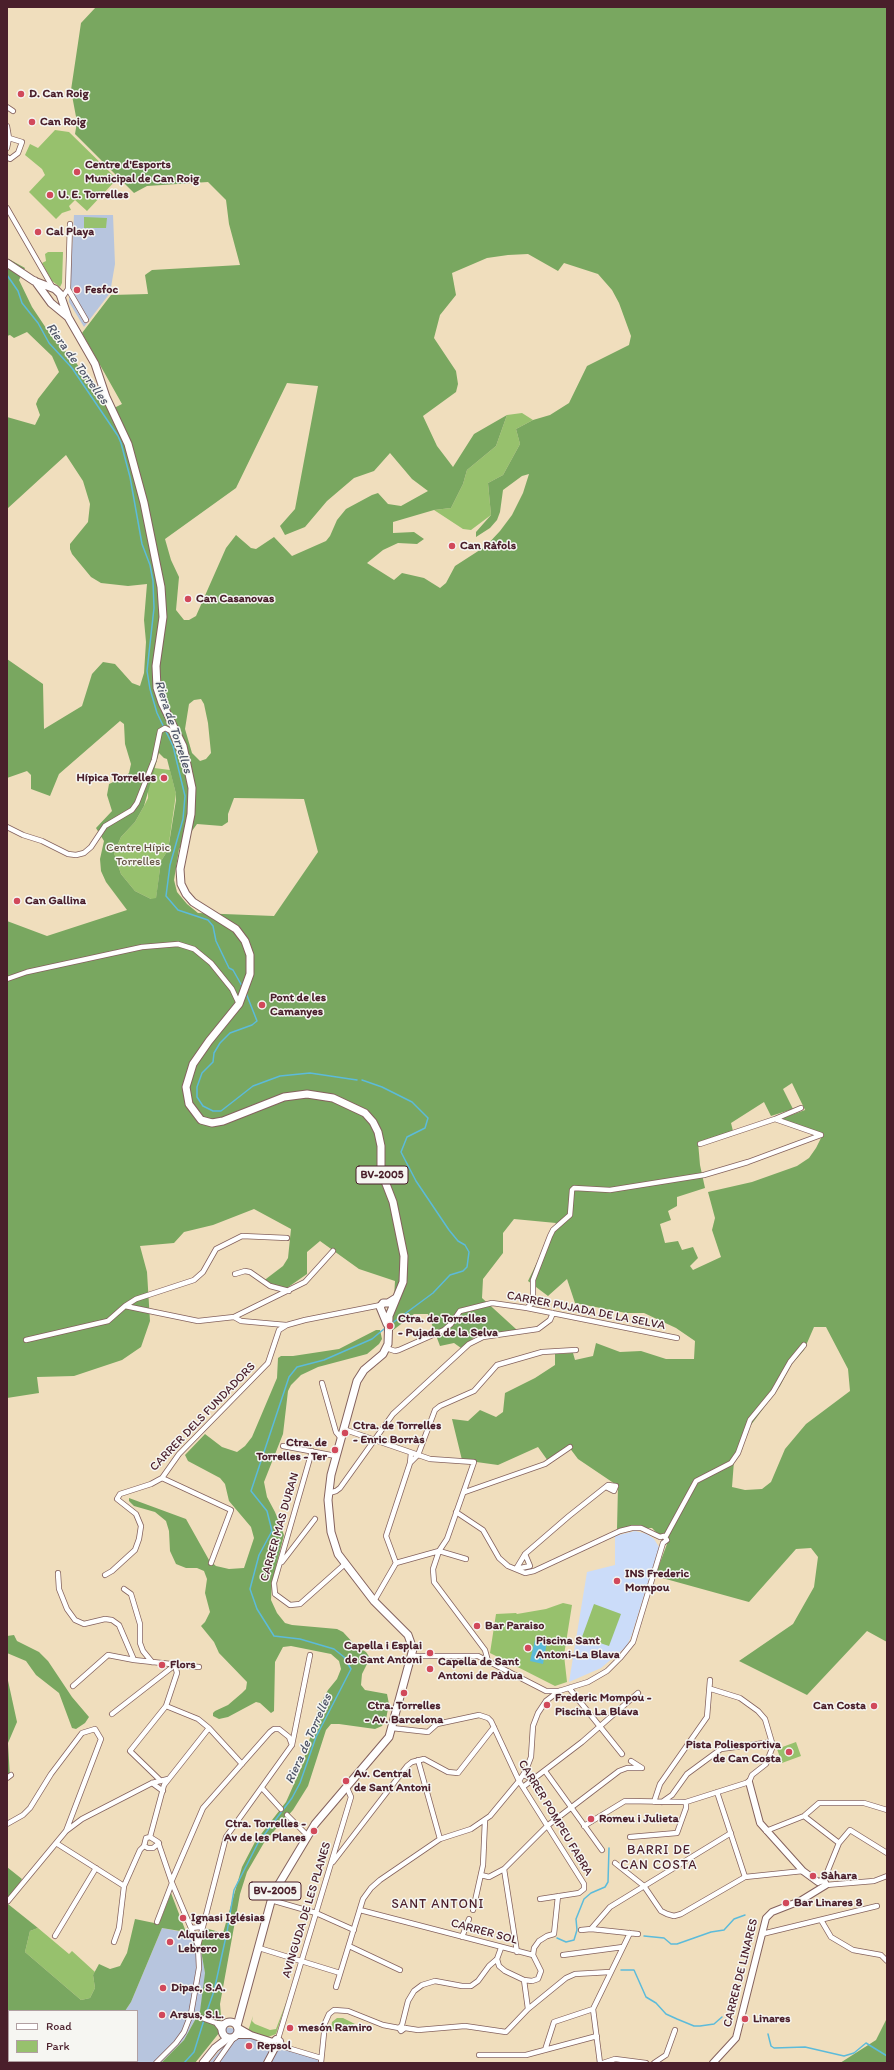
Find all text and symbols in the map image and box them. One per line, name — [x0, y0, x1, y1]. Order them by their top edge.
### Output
place label: D. Can Roig — [29, 87, 89, 101]
marker: D. Can Roig — [16, 89, 26, 99]
place label: Can Roig — [40, 115, 86, 129]
marker: Can Roig — [27, 117, 37, 127]
place label: Centre d'Esports Municipal de Can Roig — [85, 158, 199, 186]
marker: Centre d'Esports Municipal de Can Roig — [72, 167, 82, 177]
place label: U. E. Torrelles — [58, 188, 128, 202]
marker: U. E. Torrelles — [45, 190, 55, 200]
place label: Cal Playa — [46, 225, 94, 239]
marker: Cal Playa — [33, 227, 43, 237]
place label: Fesfoc — [85, 283, 118, 297]
marker: Fesfoc — [72, 285, 82, 295]
water label: Riera de Torrelles — [42, 320, 112, 408]
place label: Can Ràfols — [460, 539, 516, 553]
marker: Can Ràfols — [447, 541, 457, 551]
place label: Can Casanovas — [196, 592, 274, 606]
marker: Can Casanovas — [183, 594, 193, 604]
water label: Riera de Torrelles — [151, 679, 195, 775]
place label: Hípica Torrelles — [77, 771, 156, 785]
marker: Hípica Torrelles — [159, 773, 169, 783]
park label: Centre Hípic Torrelles — [106, 841, 170, 869]
place label: Can Gallina — [25, 894, 86, 908]
marker: Can Gallina — [12, 896, 22, 906]
place label: Pont de les Camanyes — [270, 991, 326, 1019]
marker: Pont de les Camanyes — [257, 1000, 267, 1010]
road number: BV-2005 — [356, 1166, 408, 1184]
street label: CARRER PUJADA DE LA SELVA — [506, 1289, 666, 1333]
place label: Ctra. de Torrelles - Pujada de la Selva — [398, 1312, 498, 1340]
marker: Ctra. de Torrelles - Pujada de la Selva — [385, 1321, 395, 1331]
street label: CARRER DELS FUNDADORS — [147, 1360, 259, 1474]
place label: Ctra. de Torrelles - Enric Borràs — [353, 1419, 441, 1447]
marker: Ctra. de Torrelles - Enric Borràs — [340, 1428, 350, 1438]
place label: Ctra. de Torrelles - Ter — [256, 1436, 327, 1464]
marker: Ctra. de Torrelles - Ter — [330, 1445, 340, 1455]
street label: CARRER MAS DURAN — [258, 1471, 302, 1583]
place label: INS Frederic Mompou — [625, 1567, 689, 1595]
marker: INS Frederic Mompou — [612, 1576, 622, 1586]
place label: Bar Paraiso — [485, 1619, 544, 1633]
marker: Bar Paraiso — [472, 1621, 482, 1631]
place label: Piscina Sant Antoni-La Blava — [536, 1634, 620, 1662]
place label: Capella i Esplai de Sant Antoni — [344, 1639, 422, 1667]
marker: Piscina Sant Antoni-La Blava — [523, 1643, 533, 1653]
marker: Capella i Esplai de Sant Antoni — [425, 1648, 435, 1658]
place label: Capella de Sant Antoni de Pàdua — [438, 1655, 523, 1683]
place label: Flors — [170, 1658, 196, 1672]
marker: Flors — [157, 1660, 167, 1670]
marker: Capella de Sant Antoni de Pàdua — [425, 1664, 435, 1674]
marker: Ctra. Torrelles - Av. Barcelona — [399, 1688, 409, 1698]
place label: Frederic Mompou - Piscina La Blava — [555, 1691, 652, 1719]
water label: Riera de Torrelles — [282, 1692, 336, 1786]
place label: Ctra. Torrelles - Av. Barcelona — [365, 1699, 443, 1727]
place label: Can Costa — [813, 1699, 866, 1713]
marker: Frederic Mompou - Piscina La Blava — [542, 1700, 552, 1710]
marker: Can Costa — [869, 1701, 879, 1711]
place label: Pista Poliesportiva de Can Costa — [686, 1738, 781, 1766]
marker: Pista Poliesportiva de Can Costa — [784, 1747, 794, 1757]
street label: CARRER POMPEU FABRA — [515, 1757, 595, 1879]
place label: Av. Central de Sant Antoni — [354, 1767, 431, 1795]
marker: Av. Central de Sant Antoni — [341, 1776, 351, 1786]
place label: Romeu i Julieta — [599, 1812, 679, 1826]
marker: Romeu i Julieta — [586, 1814, 596, 1824]
place label: Ctra. Torrelles - Av de les Planes — [224, 1817, 306, 1845]
marker: Ctra. Torrelles - Av de les Planes — [309, 1826, 319, 1836]
street label: AVINGUDA DE LES PLANES — [279, 1840, 335, 1980]
district label: BARRI DE CAN COSTA — [620, 1843, 698, 1874]
place label: Sàhara — [821, 1869, 857, 1883]
marker: Sàhara — [808, 1871, 818, 1881]
road number: BV-2005 — [249, 1882, 301, 1900]
place label: Bar Linares 8 — [794, 1896, 862, 1910]
district label: SANT ANTONI — [391, 1897, 485, 1913]
marker: Bar Linares 8 — [781, 1898, 791, 1908]
place label: Ignasi Iglésias — [191, 1911, 265, 1925]
marker: Ignasi Iglésias — [178, 1913, 188, 1923]
street label: CARRER SOL — [449, 1916, 519, 1948]
street label: CARRER DE LINARES — [721, 1917, 761, 2029]
place label: Alquileres Lebrero — [178, 1928, 230, 1956]
marker: Alquileres Lebrero — [165, 1937, 175, 1947]
place label: Dipac, S.A. — [171, 1981, 226, 1995]
marker: Dipac, S.A. — [158, 1983, 168, 1993]
place label: Arsus, S.L. — [170, 2008, 224, 2022]
legend — [8, 2010, 138, 2062]
marker: Arsus, S.L. — [157, 2010, 167, 2020]
place label: Linares — [753, 2012, 791, 2026]
marker: Linares — [740, 2014, 750, 2024]
text: Road — [46, 2019, 72, 2033]
place label: mesón Ramiro — [298, 2021, 372, 2035]
marker: mesón Ramiro — [285, 2023, 295, 2033]
text: Park — [46, 2039, 70, 2053]
place label: Repsol — [257, 2039, 291, 2053]
marker: Repsol — [244, 2041, 254, 2051]

